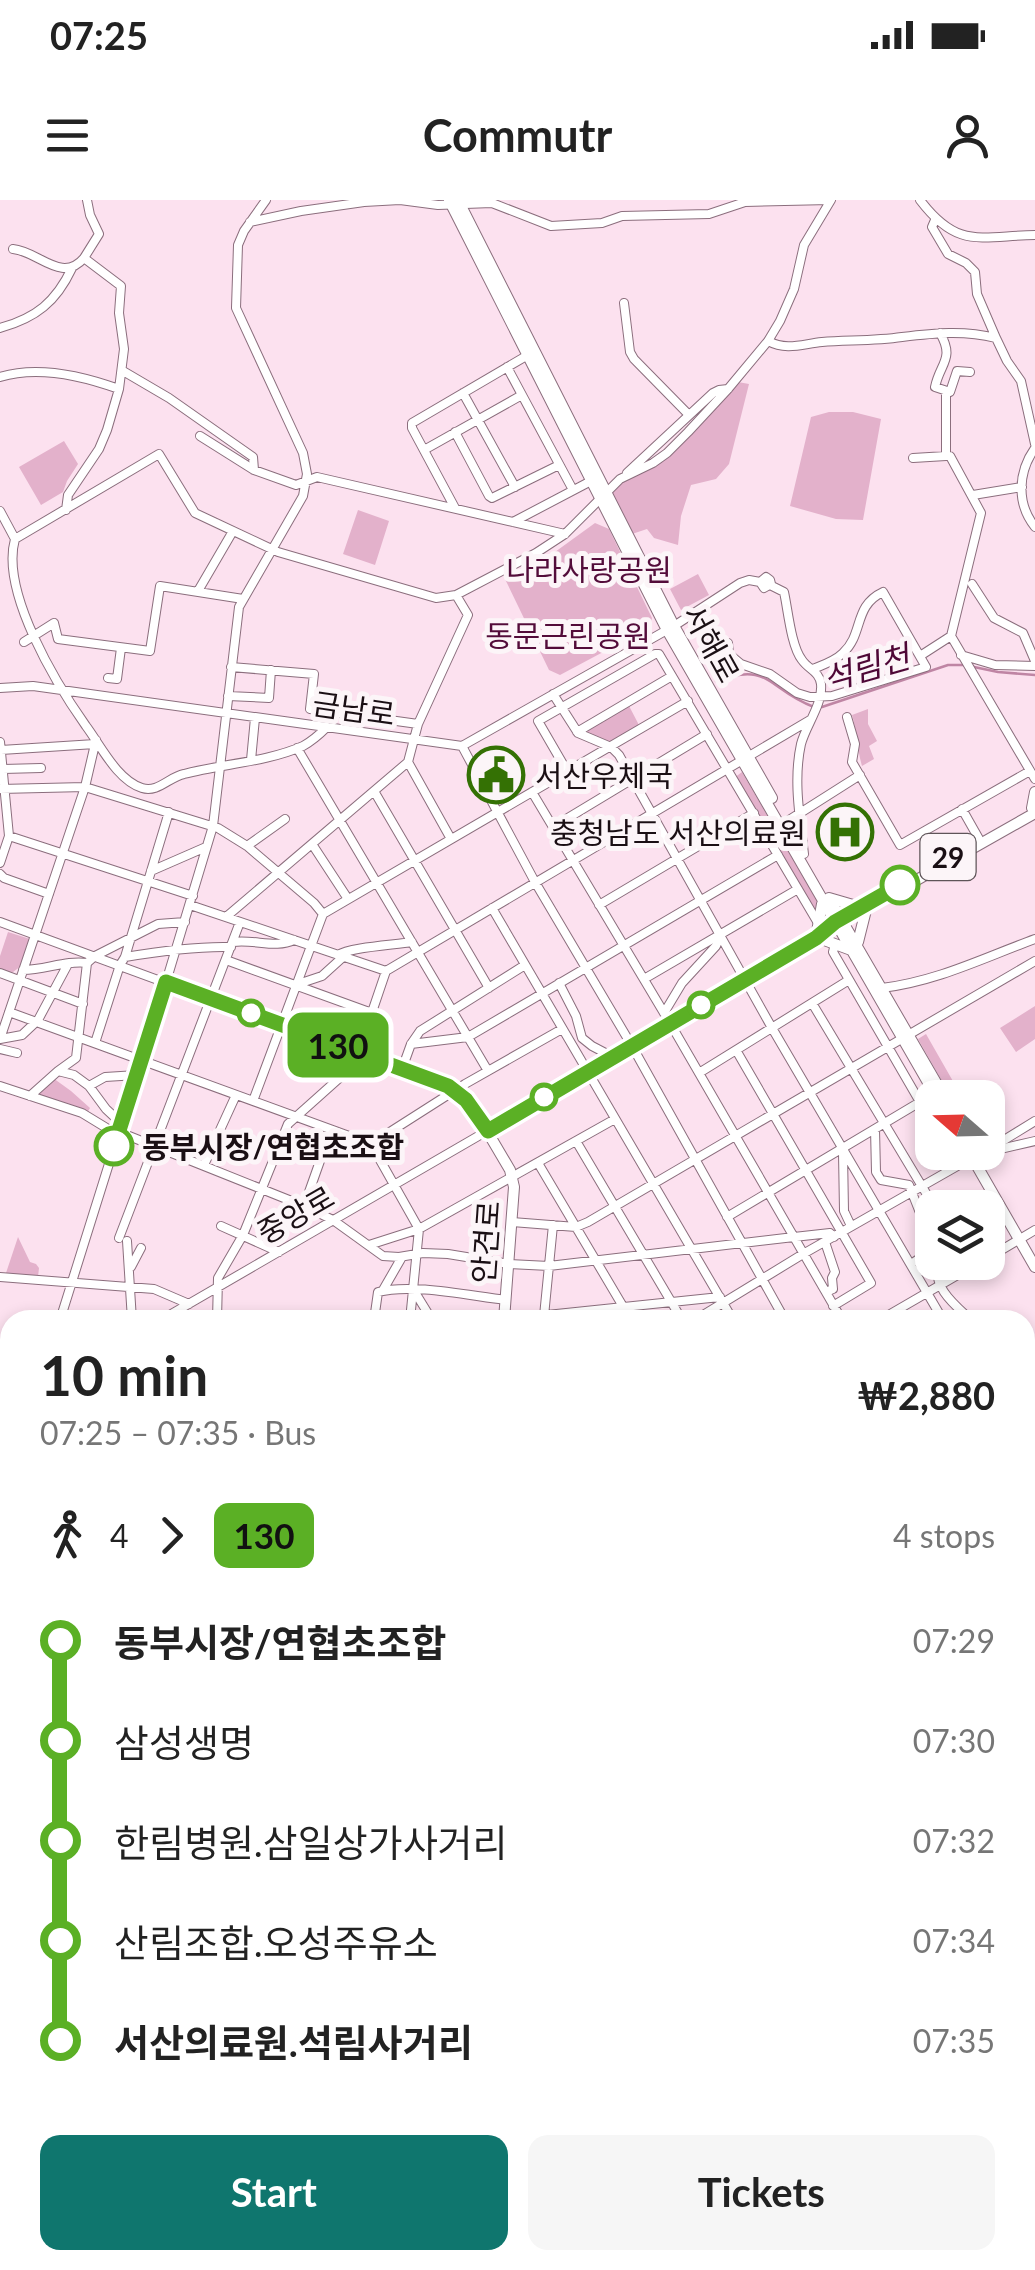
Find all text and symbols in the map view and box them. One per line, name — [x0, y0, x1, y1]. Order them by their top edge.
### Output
text: 07:25 — [50, 12, 148, 58]
icon: menu — [40, 108, 95, 163]
text: Commutr — [423, 108, 612, 162]
icon: person — [940, 108, 995, 163]
park label: 나라사랑공원 — [506, 551, 672, 587]
street label: 서해로 — [676, 598, 748, 688]
park label: 동문근린공원 — [485, 617, 651, 653]
water label: 석림천 — [818, 635, 917, 698]
street label: 금남로 — [310, 684, 398, 732]
public building icon: 서산우체국 — [466, 745, 526, 805]
place label: 서산우체국 — [535, 757, 673, 793]
hospital icon: 충청남도 서산의료원 — [815, 802, 875, 862]
place label: 충청남도 서산의료원 — [550, 814, 806, 850]
road number: 29 — [920, 834, 976, 880]
unlabelled marker — [881, 866, 919, 904]
unlabelled marker — [688, 992, 714, 1018]
unlabelled marker — [238, 1000, 264, 1026]
line badge: 130 — [280, 1012, 396, 1078]
text: 130 — [308, 1024, 368, 1066]
north arrow — [915, 1080, 1005, 1170]
map controls — [915, 1080, 1005, 1280]
unlabelled marker — [531, 1084, 557, 1110]
marker: 동부시장/연협초조합 — [95, 1127, 133, 1165]
place label: 동부시장/연협초조합 — [142, 1128, 404, 1164]
street label: 중앙로 — [250, 1178, 340, 1250]
button: layers — [915, 1190, 1005, 1280]
street label: 안견로 — [464, 1199, 506, 1285]
text: 10 min — [40, 1342, 208, 1408]
text: ₩2,880 — [857, 1372, 995, 1418]
text: 07:25 – 07:35 · Bus — [40, 1413, 316, 1452]
icon: walk — [40, 1508, 95, 1563]
icon: forward — [144, 1508, 199, 1563]
text: 130 — [234, 1514, 294, 1556]
text: 4 — [110, 1516, 129, 1555]
text: 4 stops — [893, 1516, 995, 1555]
text: 동부시장/연협초조합 — [114, 1619, 446, 1665]
text: 07:29 — [913, 1621, 995, 1660]
text: 삼성생명 — [114, 1719, 254, 1765]
text: 07:30 — [913, 1721, 995, 1760]
text: 한림병원.삼일상가사거리 — [114, 1819, 508, 1865]
text: 07:32 — [913, 1821, 995, 1860]
text: 산림조합.오성주유소 — [114, 1919, 438, 1965]
text: 07:34 — [913, 1921, 995, 1960]
text: 서산의료원.석림사거리 — [114, 2019, 473, 2065]
text: 07:35 — [913, 2021, 995, 2060]
button: Start — [40, 2135, 508, 2250]
button: Tickets — [528, 2135, 995, 2250]

